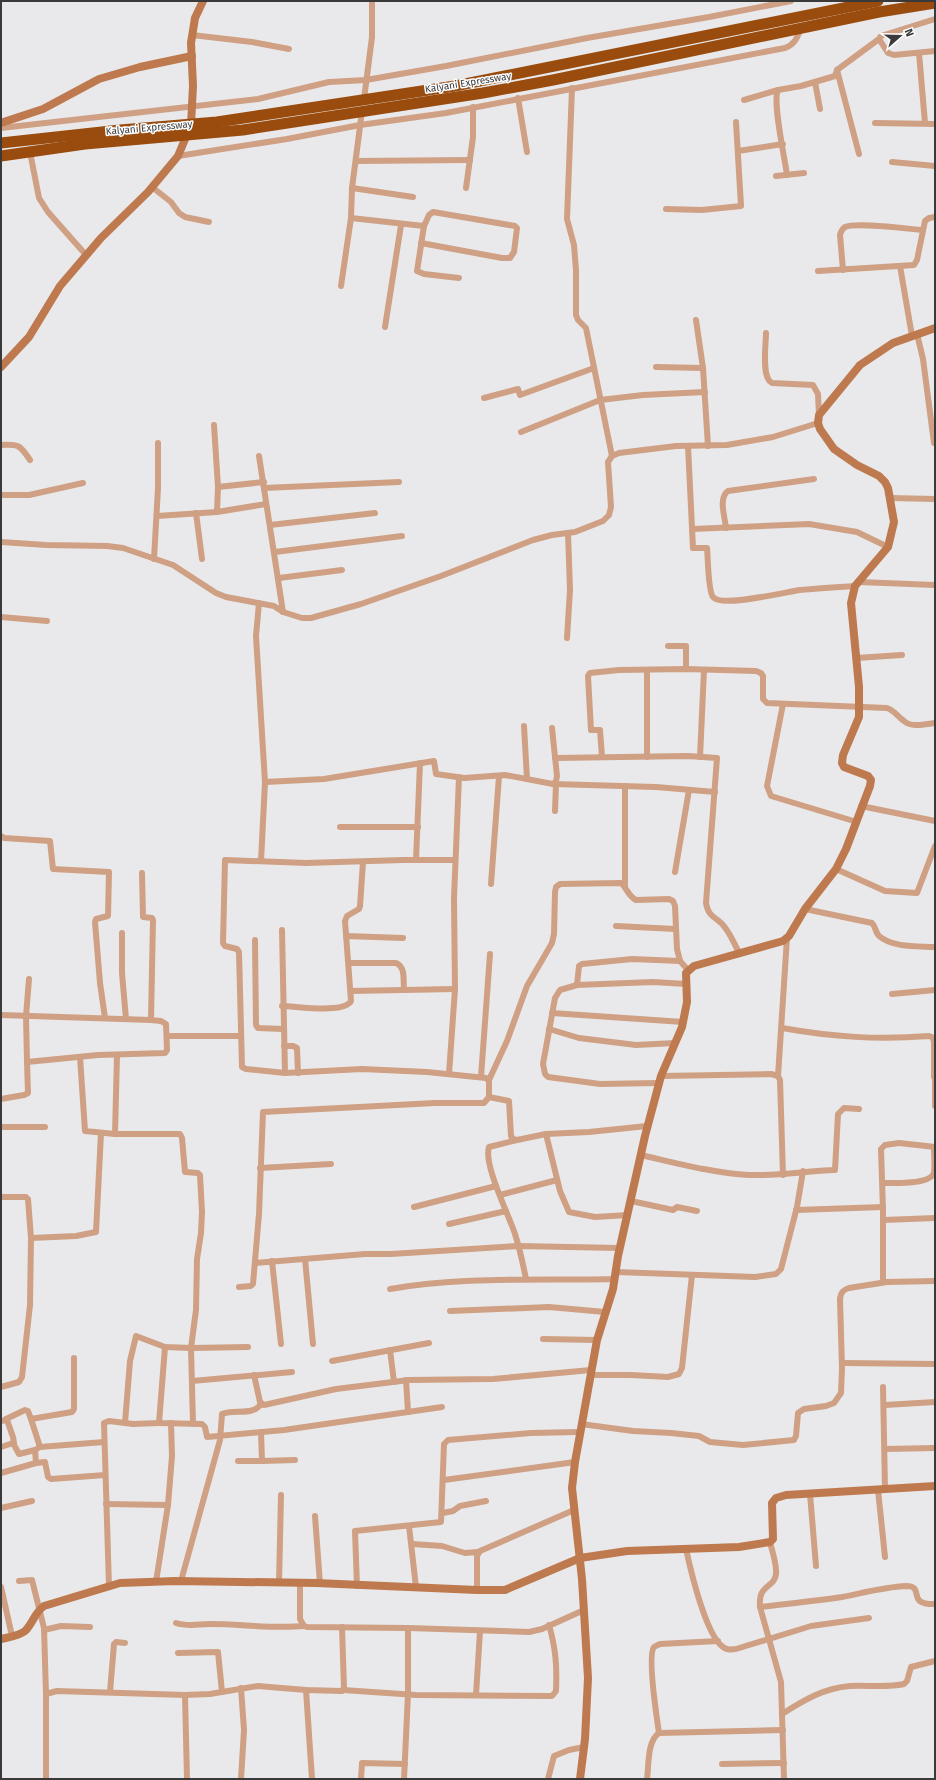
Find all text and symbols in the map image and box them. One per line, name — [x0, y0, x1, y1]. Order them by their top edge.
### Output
north arrow — [880, 16, 920, 56]
text: N — [902, 27, 916, 38]
street label: Kalyani Expressway — [424, 70, 512, 96]
street label: Kalyani Expressway — [105, 118, 193, 138]

